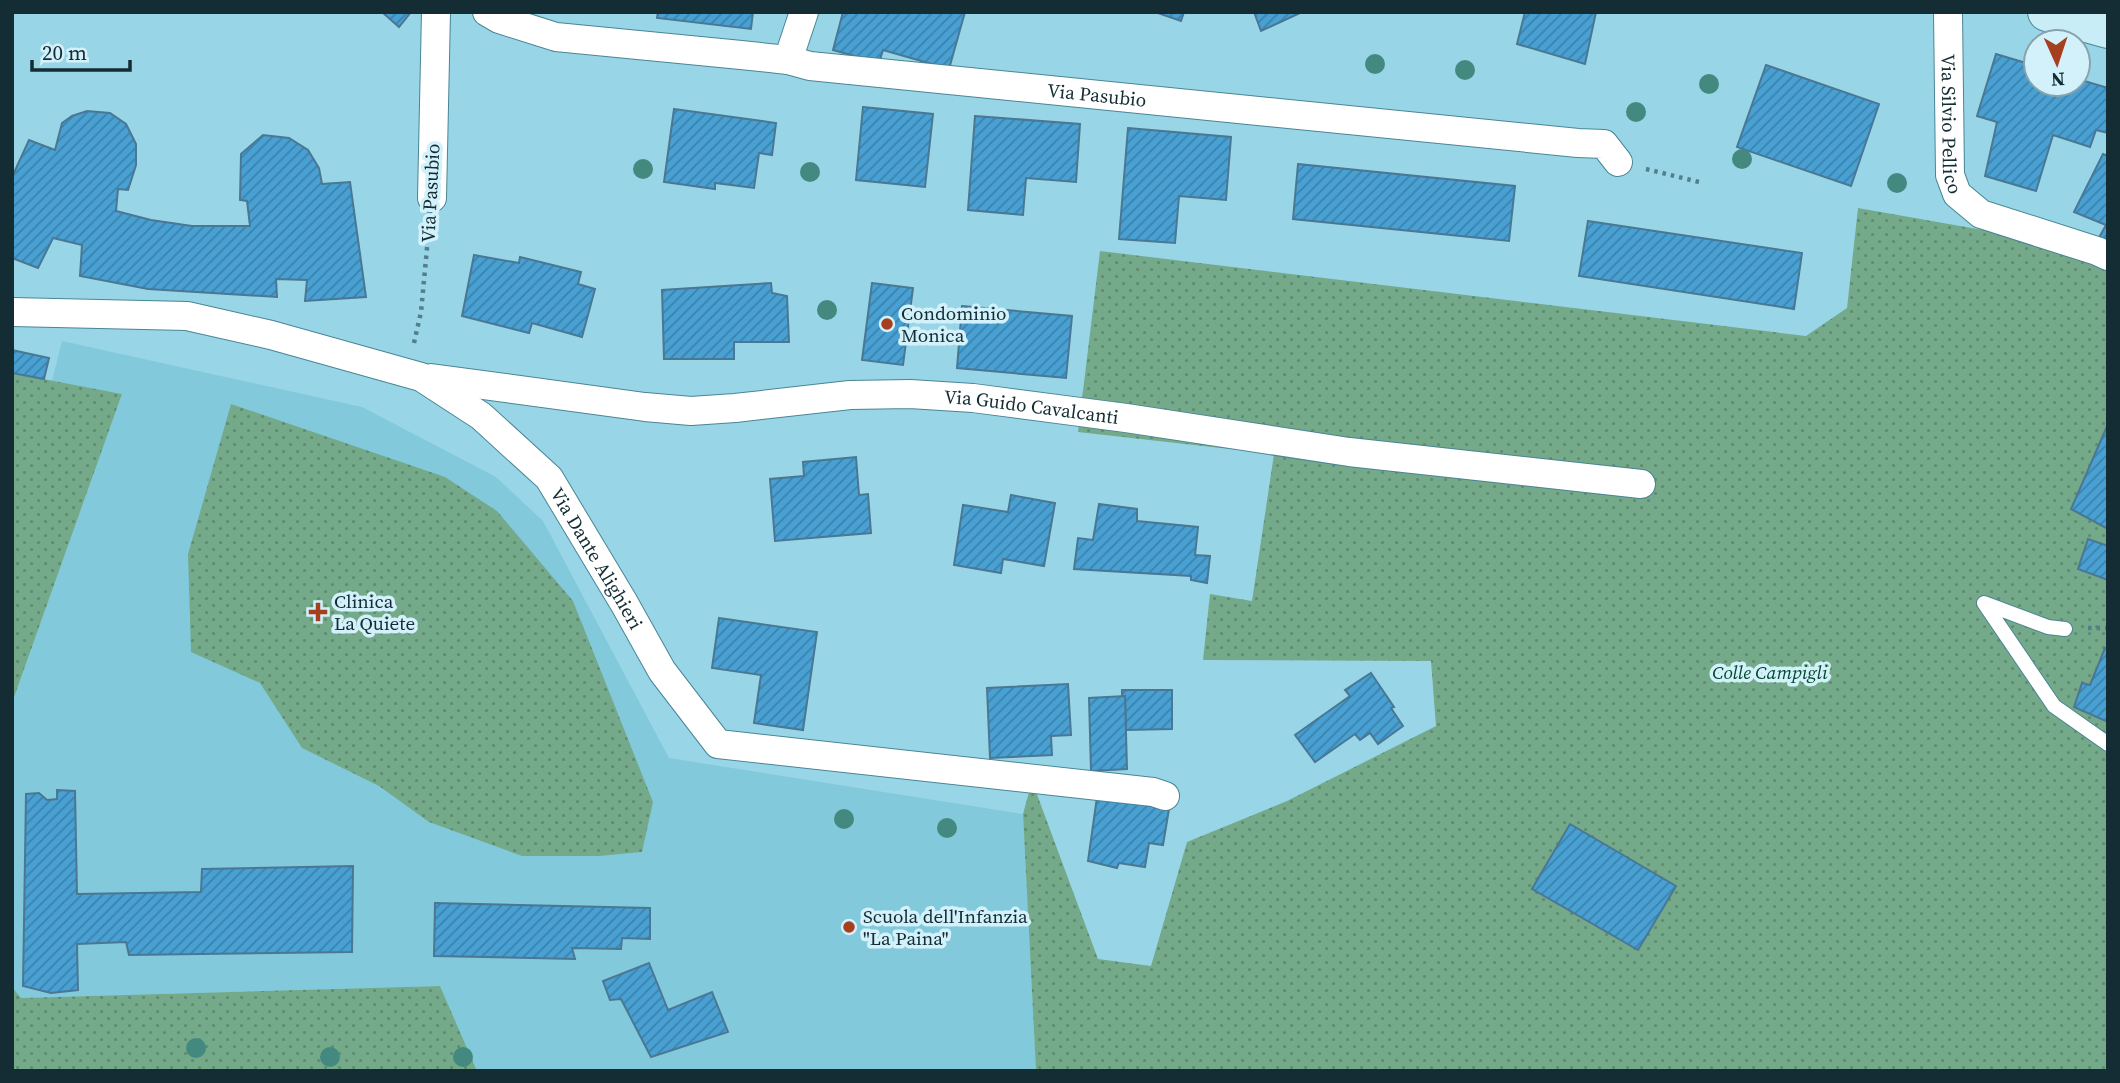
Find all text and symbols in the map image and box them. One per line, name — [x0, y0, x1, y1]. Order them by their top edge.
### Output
scale bar — [32, 28, 130, 72]
north arrow — [2022, 28, 2092, 98]
text: 20 m — [42, 38, 87, 67]
street label: Via Silvio Pellico — [1936, 54, 1969, 197]
text: N — [2050, 67, 2065, 93]
street label: Via Pasubio — [1046, 77, 1148, 113]
street label: Via Pasubio — [414, 143, 446, 243]
place label: Condominio Monica — [901, 300, 1007, 348]
marker: Condominio Monica — [879, 316, 895, 332]
street label: Via Guido Cavalcanti — [943, 383, 1120, 430]
street label: Via Dante Alighieri — [545, 482, 649, 634]
place label: Clinica La Quiete — [334, 588, 415, 636]
marker: Clinica La Quiete — [308, 602, 328, 622]
park label: Colle Campigli — [1712, 659, 1828, 685]
place label: Scuola dell'Infanzia "La Paina" — [863, 903, 1028, 951]
marker: Scuola dell'Infanzia "La Paina" — [841, 919, 857, 935]

